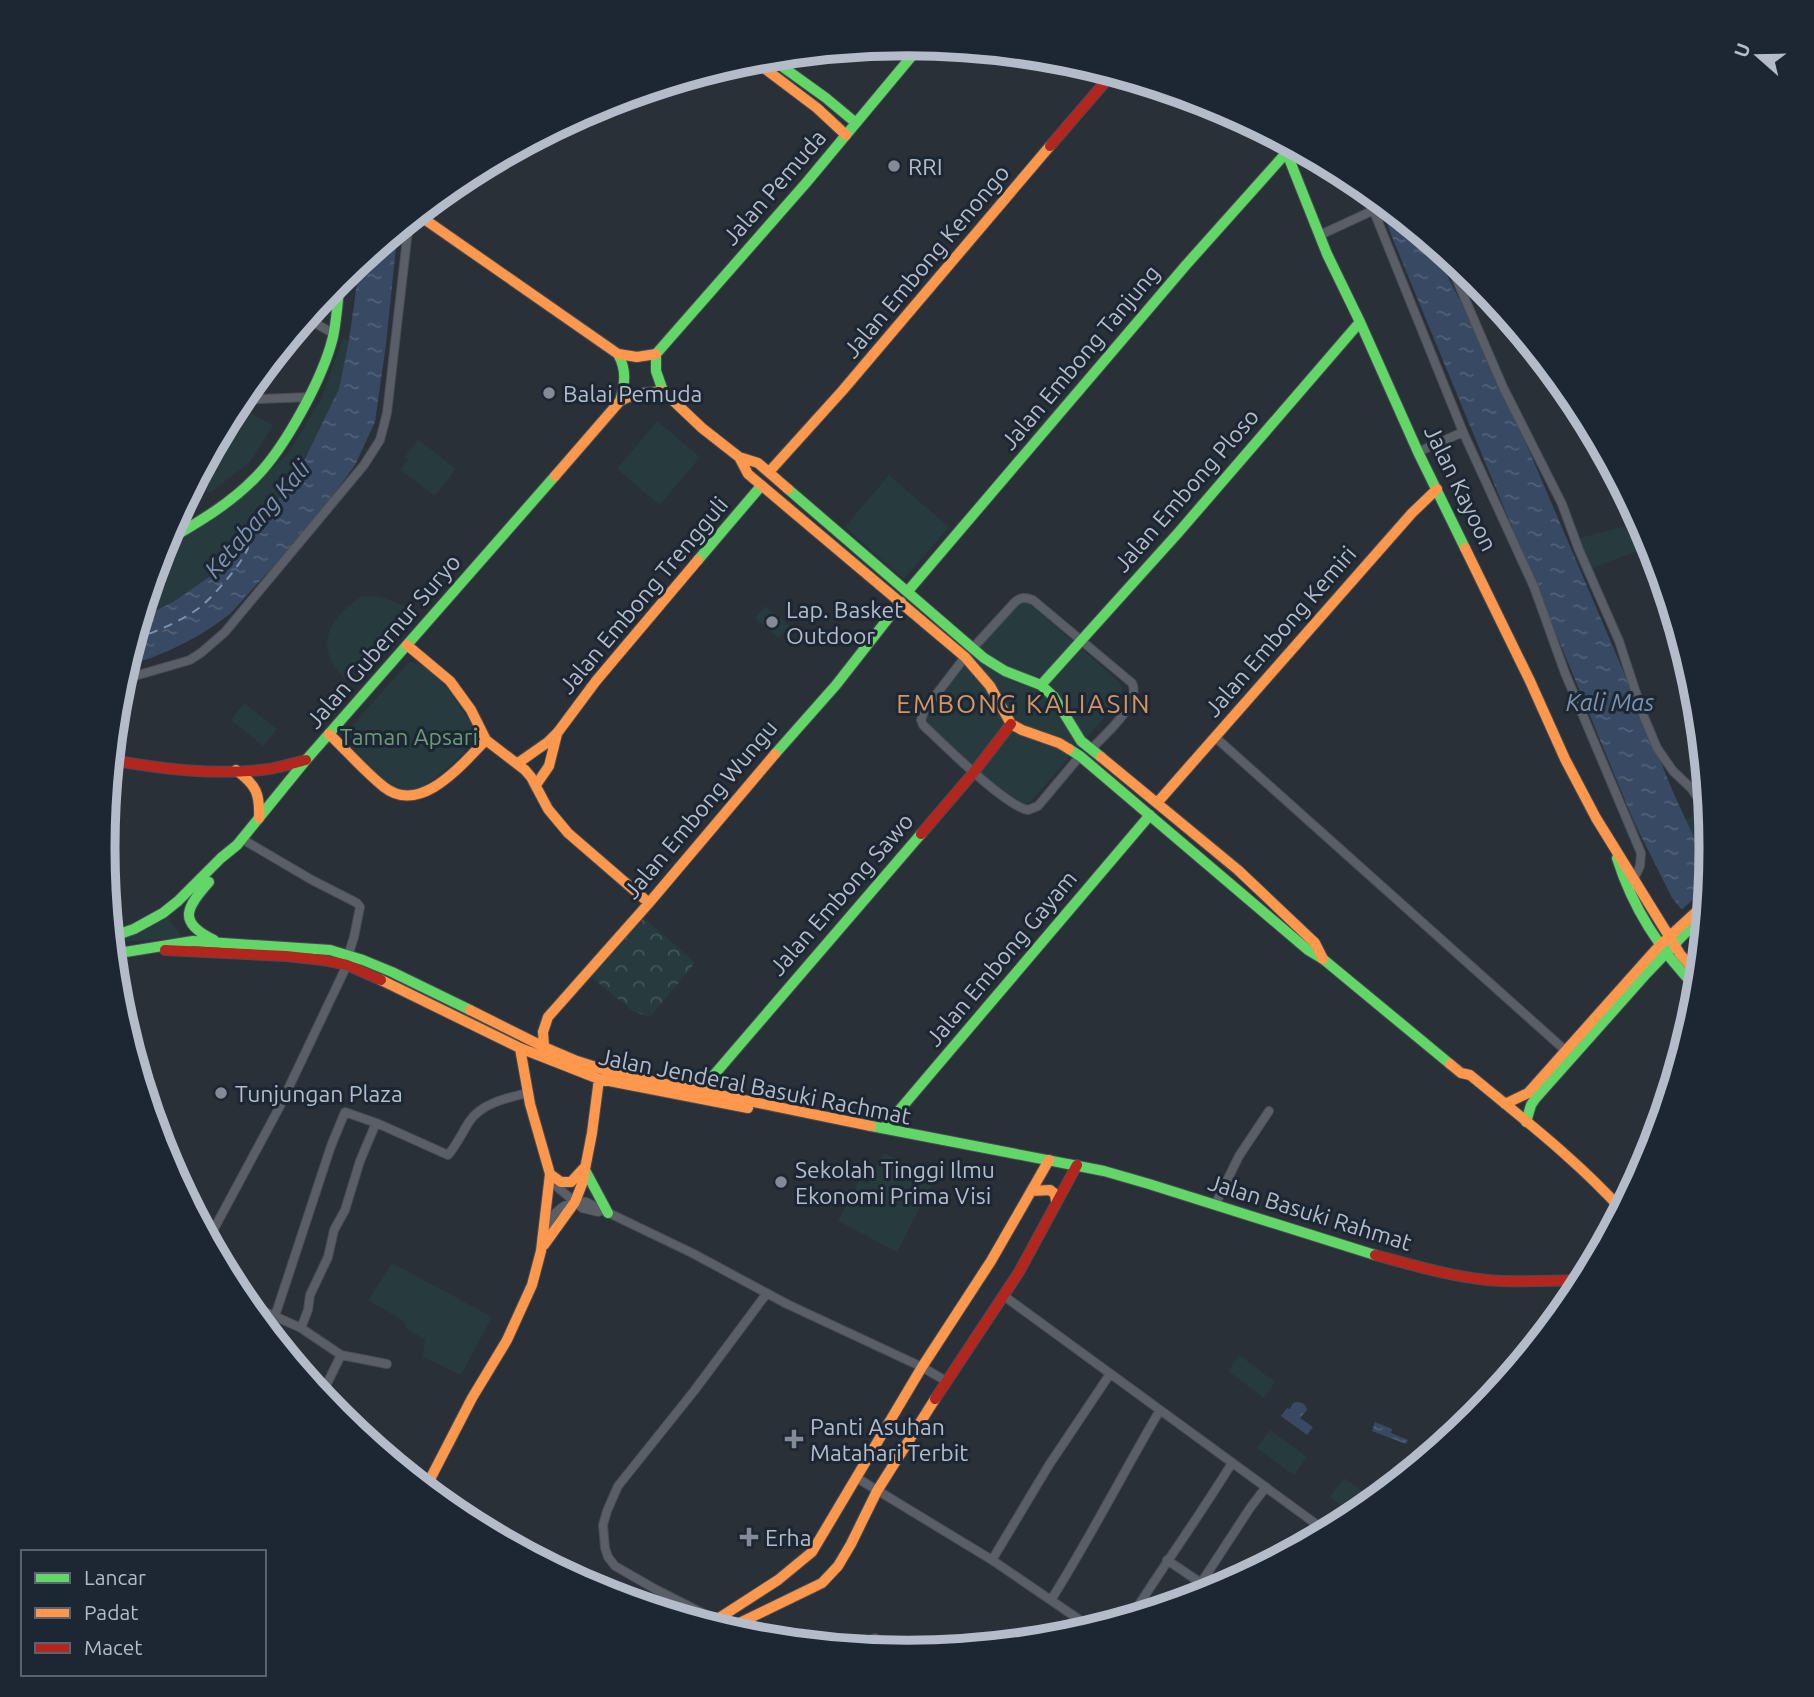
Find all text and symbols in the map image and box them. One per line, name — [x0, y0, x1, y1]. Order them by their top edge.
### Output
north arrow — [1723, 21, 1793, 91]
text: U — [1729, 40, 1755, 60]
street label: Jalan Pemuda — [717, 125, 831, 249]
place label: RRI — [908, 154, 943, 179]
marker: RRI — [886, 158, 902, 174]
street label: Jalan Embong Kenongo — [838, 160, 1014, 362]
street label: Jalan Embong Tanjung — [996, 260, 1164, 454]
place label: Balai Pemuda — [563, 381, 702, 406]
marker: Balai Pemuda — [541, 385, 557, 401]
street label: Jalan Embong Ploso — [1109, 404, 1263, 576]
street label: Jalan Kayoon — [1420, 421, 1502, 555]
water label: Ketabang Kali — [199, 454, 316, 583]
street label: Jalan Embong Trengguli — [554, 492, 732, 698]
street label: Jalan Embong Kemiri — [1199, 541, 1361, 721]
street label: Jalan Gubernur Suryo — [301, 549, 465, 733]
place label: Lap. Basket Outdoor — [786, 597, 903, 648]
marker: Lap. Basket Outdoor — [764, 614, 780, 630]
district label: EMBONG KALIASIN — [896, 689, 1152, 718]
water label: Kali Mas — [1566, 689, 1654, 716]
street label: Jalan Embong Wungu — [618, 715, 782, 903]
park label: Taman Apsari — [340, 724, 478, 749]
street label: Jalan Embong Sawo — [764, 808, 918, 980]
street label: Jalan Embong Gayam — [921, 866, 1081, 1050]
street label: Jalan Jenderal Basuki Rachmat — [597, 1043, 913, 1129]
place label: Tunjungan Plaza — [235, 1081, 403, 1106]
marker: Tunjungan Plaza — [213, 1085, 229, 1101]
place label: Sekolah Tinggi Ilmu Ekonomi Prima Visi — [795, 1157, 995, 1208]
street label: Jalan Basuki Rahmat — [1205, 1169, 1415, 1255]
marker: Sekolah Tinggi Ilmu Ekonomi Prima Visi — [773, 1174, 789, 1190]
place label: Panti Asuhan Matahari Terbit — [810, 1414, 968, 1465]
marker: Panti Asuhan Matahari Terbit — [784, 1429, 804, 1449]
place label: Erha — [765, 1525, 812, 1550]
marker: Erha — [739, 1527, 759, 1547]
legend — [21, 1550, 266, 1676]
text: Lancar — [84, 1565, 146, 1589]
text: Padat — [84, 1600, 139, 1624]
text: Macet — [84, 1635, 143, 1659]

